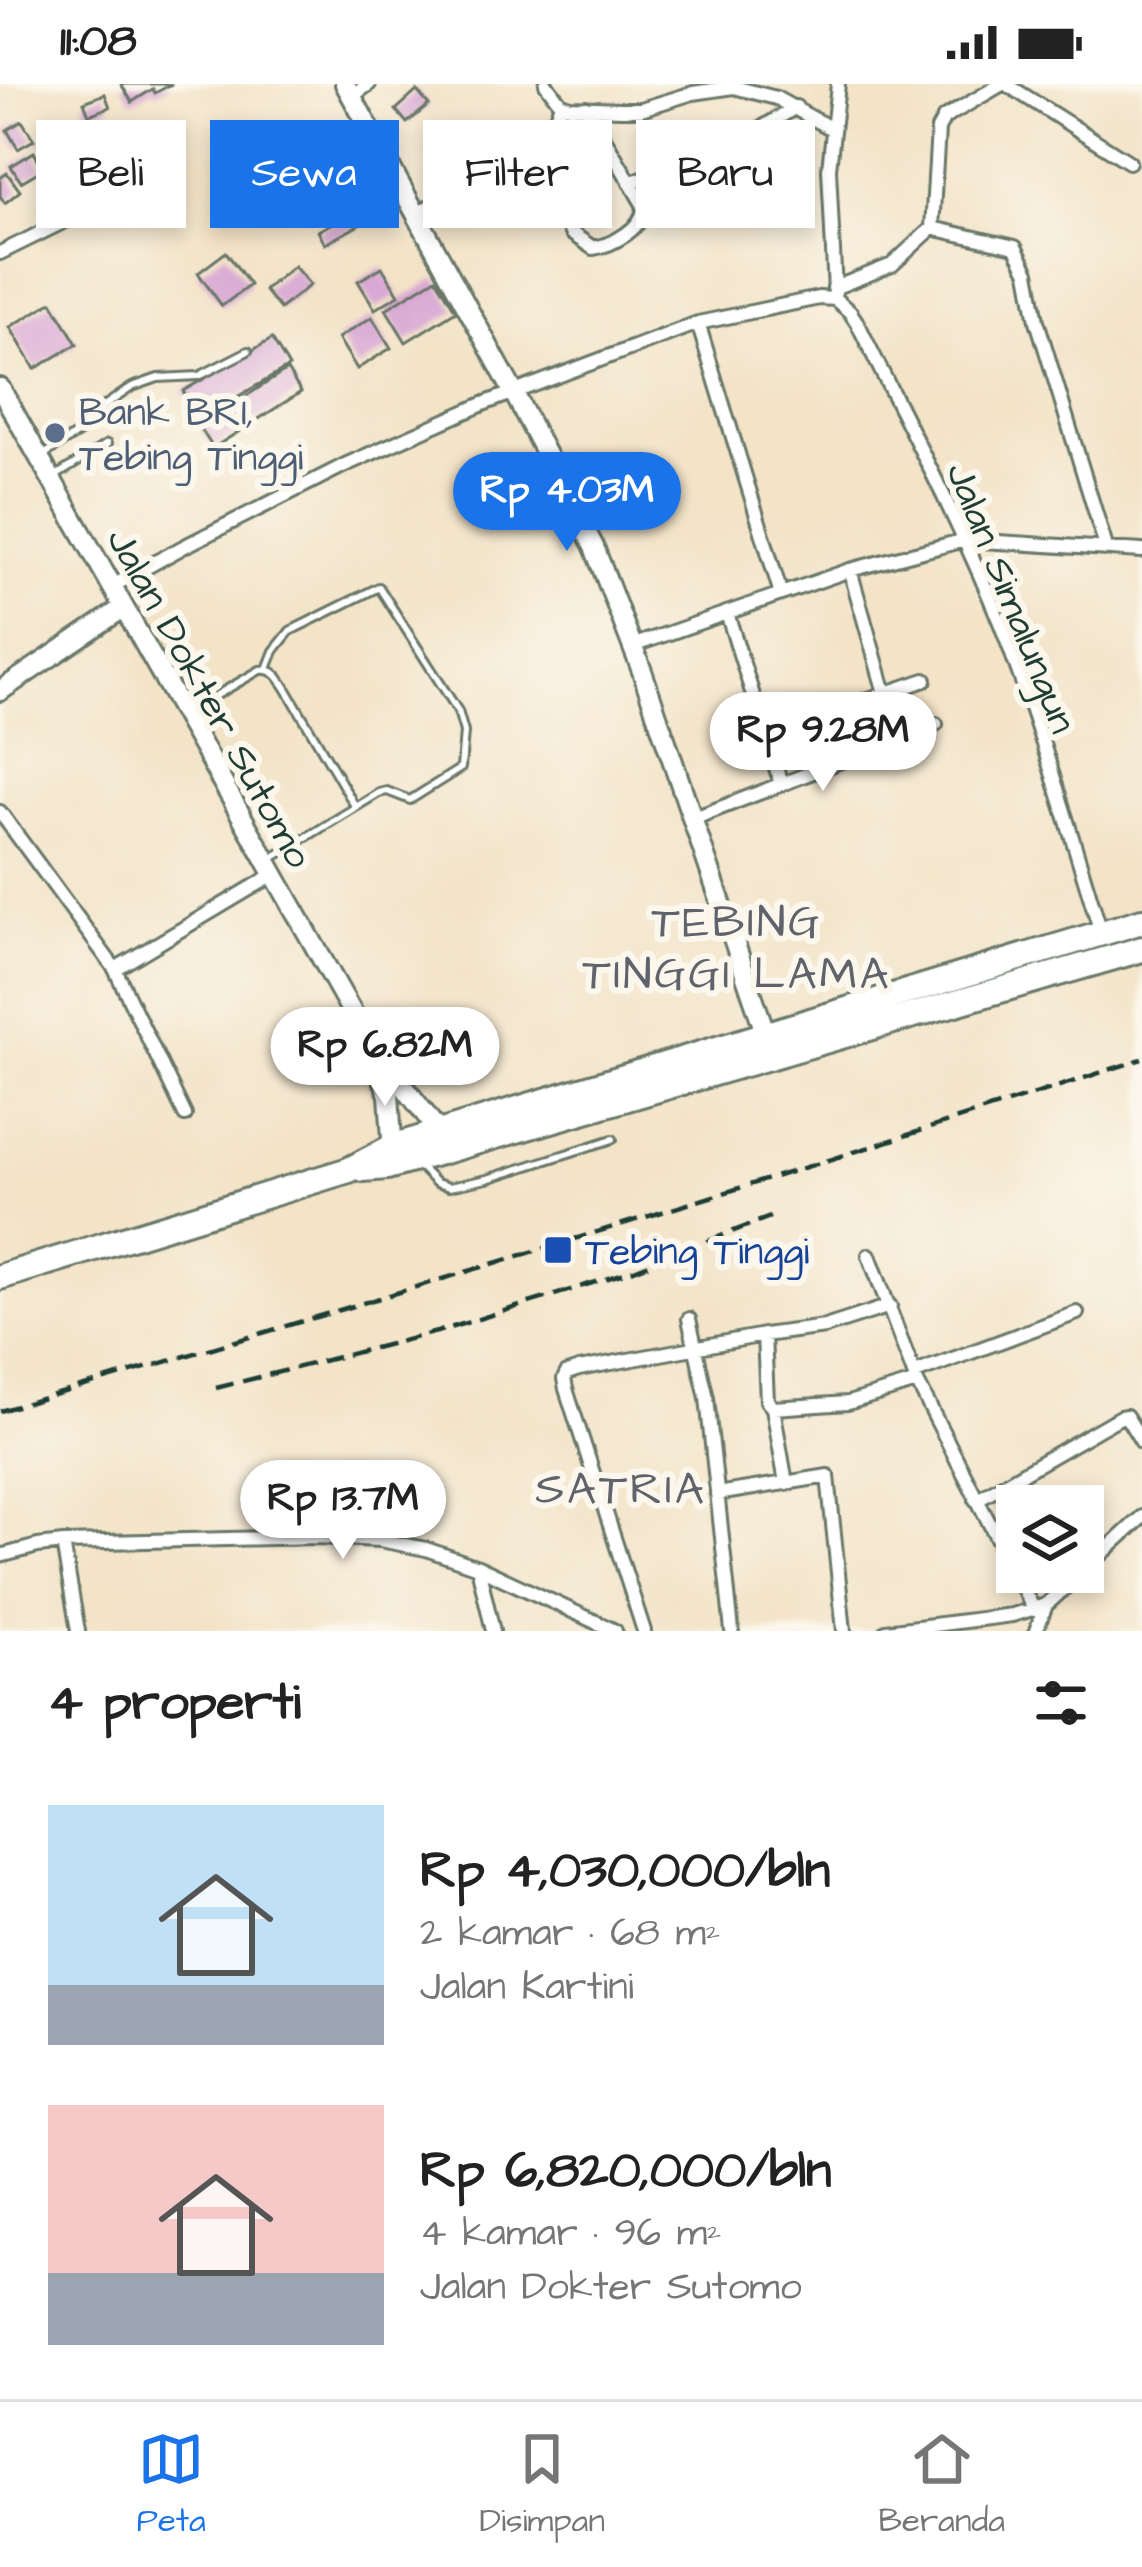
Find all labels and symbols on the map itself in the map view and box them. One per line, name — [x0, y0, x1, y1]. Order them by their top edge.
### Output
place label: Bank BRI, Tebing Tinggi — [79, 387, 303, 486]
marker: Bank BRI, Tebing Tinggi — [42, 420, 68, 446]
pin: Rp 4.03M — [443, 452, 691, 554]
street label: Jalan Simalungun — [931, 455, 1089, 742]
street label: Jalan Dokter Sutomo — [92, 518, 325, 878]
pin: Rp 9.28M — [699, 692, 947, 794]
district label: TEBING TINGGI LAMA — [582, 892, 892, 1006]
pin: Rp 6.82M — [261, 1007, 509, 1109]
place label: Tebing Tinggi — [585, 1226, 809, 1280]
marker: Tebing Tinggi — [542, 1234, 574, 1266]
district label: SATRIA — [535, 1459, 707, 1521]
pin: Rp 13.7M — [219, 1460, 467, 1562]

